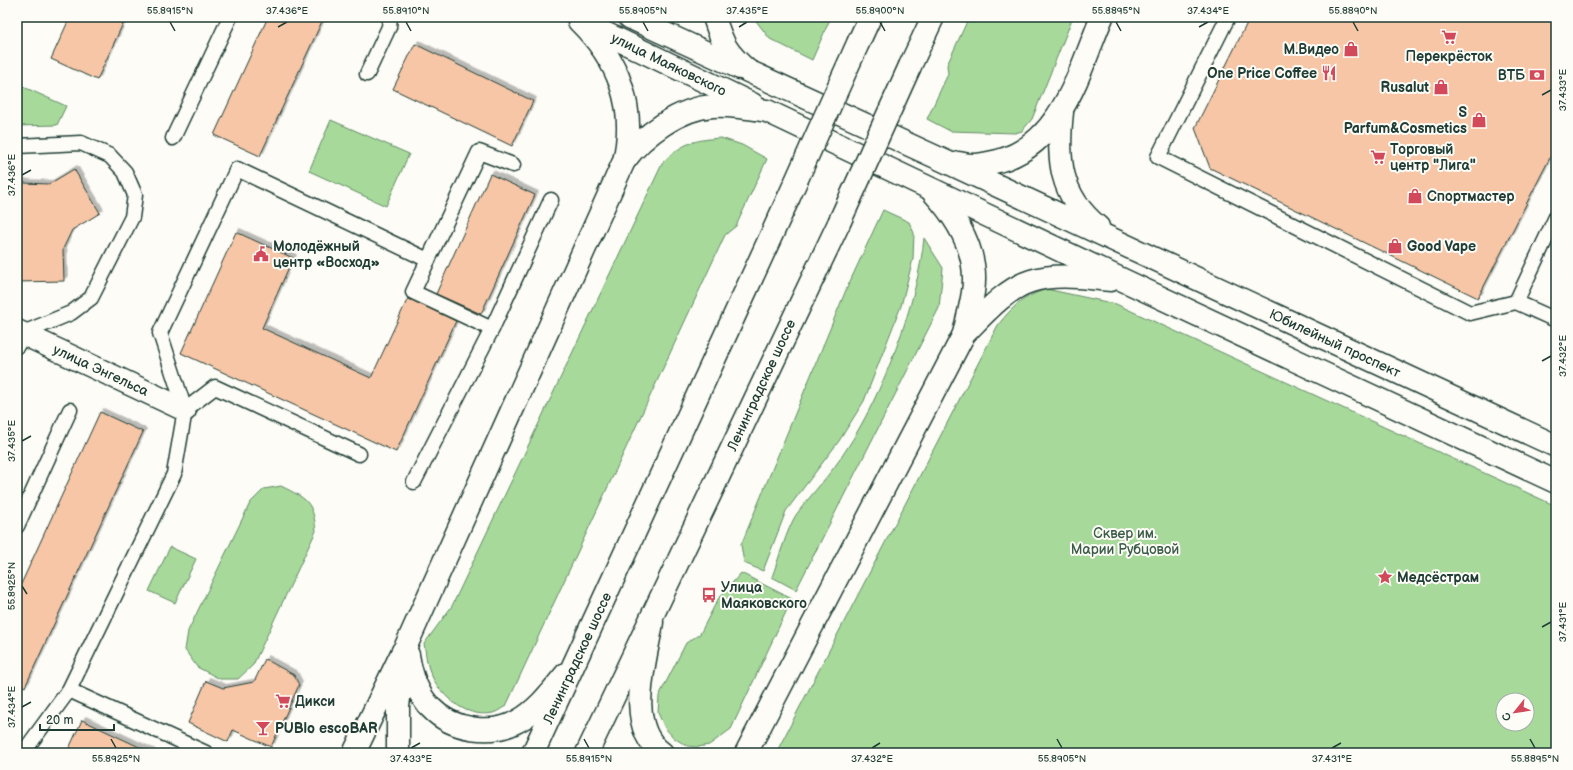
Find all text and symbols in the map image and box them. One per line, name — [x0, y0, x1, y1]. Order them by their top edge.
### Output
text: 55.8915°N — [147, 5, 193, 17]
text: 37.436°E — [266, 5, 309, 17]
text: 55.8910°N — [383, 5, 429, 17]
text: 55.8905°N — [619, 5, 667, 17]
text: 37.435°E — [726, 5, 768, 17]
text: 55.8900°N — [856, 5, 904, 17]
text: 55.8895°N — [1092, 5, 1140, 17]
text: 37.434°E — [1187, 5, 1229, 17]
text: 55.8890°N — [1329, 5, 1377, 17]
supermarket icon: Перекрёсток — [1440, 28, 1458, 46]
street label: улица Маяковского — [608, 29, 729, 100]
shop icon: М.Видео — [1342, 40, 1360, 58]
place label: М.Видео — [1283, 41, 1339, 58]
place label: Перекрёсток — [1406, 48, 1493, 65]
restaurant icon: One Price Coffee — [1320, 64, 1338, 82]
place label: One Price Coffee — [1207, 65, 1317, 82]
bank icon: ВТБ — [1528, 66, 1546, 84]
place label: ВТБ — [1498, 67, 1525, 84]
text: 37.433°E — [1557, 68, 1569, 111]
shop icon: Rusalut — [1432, 78, 1450, 96]
place label: Rusalut — [1381, 79, 1429, 96]
place label: S Parfum&Cosmetics — [1344, 104, 1468, 137]
shop icon: S Parfum&Cosmetics — [1470, 111, 1488, 129]
place label: Торговый центр "Лига" — [1390, 141, 1476, 174]
supermarket icon: Торговый центр "Лига" — [1369, 148, 1387, 166]
text: 37.436°E — [6, 153, 18, 196]
shop icon: Спортмастер — [1406, 187, 1424, 205]
place label: Спортмастер — [1427, 188, 1515, 205]
shop icon: Good Vape — [1386, 237, 1404, 255]
place label: Молодёжный центр «Восход» — [273, 238, 380, 271]
place label: Good Vape — [1407, 238, 1476, 255]
public building icon: Молодёжный центр «Восход» — [252, 245, 270, 263]
street label: Юбилейный проспект — [1266, 306, 1404, 382]
street label: Ленинградское шоссе — [723, 317, 799, 455]
text: 37.432°E — [1557, 335, 1569, 377]
street label: улица Энгельса — [50, 341, 152, 400]
text: 37.435°E — [6, 420, 18, 462]
park label: Сквер им. Марии Рубцовой — [1071, 525, 1179, 558]
text: 55.8925°N — [6, 562, 18, 610]
place icon: Медсёстрам — [1376, 568, 1394, 586]
place label: Медсёстрам — [1397, 569, 1479, 586]
place label: Улица Маяковского — [721, 579, 807, 612]
bus stop icon: Улица Маяковского — [700, 586, 718, 604]
street label: Ленинградское шоссе — [539, 590, 615, 728]
text: 37.431°E — [1557, 601, 1569, 642]
text: 37.434°E — [6, 686, 18, 728]
supermarket icon: Дикси — [274, 692, 292, 710]
north arrow — [1495, 692, 1535, 732]
place label: Дикси — [295, 693, 335, 710]
scale bar — [40, 706, 114, 732]
text: С — [1499, 710, 1514, 723]
text: 20 m — [46, 713, 73, 728]
bar icon: PUBlo escoBAR — [254, 719, 272, 737]
place label: PUBlo escoBAR — [275, 720, 378, 737]
text: 55.8925°N — [92, 753, 140, 765]
text: 37.433°E — [390, 753, 433, 765]
text: 55.8915°N — [566, 753, 612, 765]
text: 37.432°E — [851, 753, 893, 765]
text: 55.8905°N — [1038, 753, 1086, 765]
text: 37.431°E — [1312, 753, 1353, 765]
text: 55.8895°N — [1511, 753, 1559, 765]

